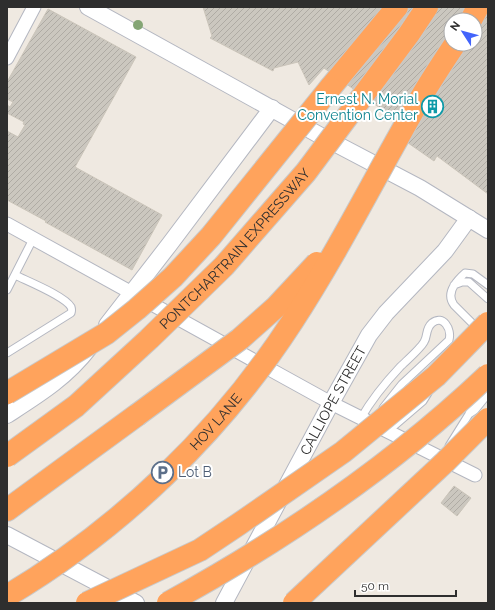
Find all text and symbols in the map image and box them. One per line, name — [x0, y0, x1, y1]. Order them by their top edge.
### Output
north arrow — [443, 12, 483, 52]
text: N — [448, 19, 463, 34]
place label: Ernest N. Morial Convention Center — [297, 91, 418, 123]
building icon: Ernest N. Morial Convention Center — [420, 94, 446, 120]
street label: PONTCHARTRAIN EXPRESSWAY — [156, 165, 313, 332]
street label: CALLIOPE STREET — [297, 343, 369, 458]
street label: HOV LANE — [187, 390, 245, 453]
parking icon: Lot B — [150, 459, 176, 485]
place label: Lot B — [178, 464, 212, 480]
scale bar — [355, 572, 456, 598]
text: 50 m — [361, 579, 389, 593]

